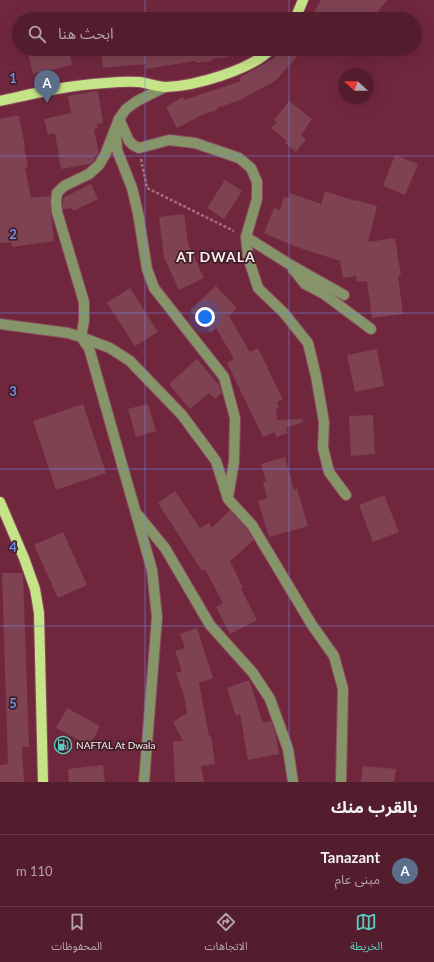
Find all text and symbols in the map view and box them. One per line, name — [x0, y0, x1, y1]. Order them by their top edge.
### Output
search box — [12, 12, 422, 56]
icon: search — [26, 23, 48, 45]
text: ابحث هنا — [58, 24, 114, 42]
north arrow — [338, 68, 374, 104]
text: 1 — [9, 70, 17, 86]
pin: A — [34, 70, 60, 103]
text: 2 — [9, 226, 17, 242]
district label: AT DWALA — [175, 248, 256, 265]
your location — [195, 307, 215, 327]
text: 3 — [9, 383, 17, 399]
text: 4 — [9, 539, 17, 555]
text: 5 — [9, 695, 17, 711]
fuel station icon: NAFTAL At Dwala — [53, 735, 73, 755]
place label: NAFTAL At Dwala — [76, 739, 155, 751]
text: بالقرب منك — [331, 796, 418, 817]
text: Tanazant — [321, 848, 380, 866]
text: 110 m — [16, 863, 53, 879]
text: A — [400, 863, 410, 879]
text: مبنى عام — [335, 871, 380, 887]
tab: المحفوظات — [51, 911, 102, 958]
tab: الاتجاهات — [205, 911, 248, 958]
tab: الخريطة — [350, 911, 383, 958]

